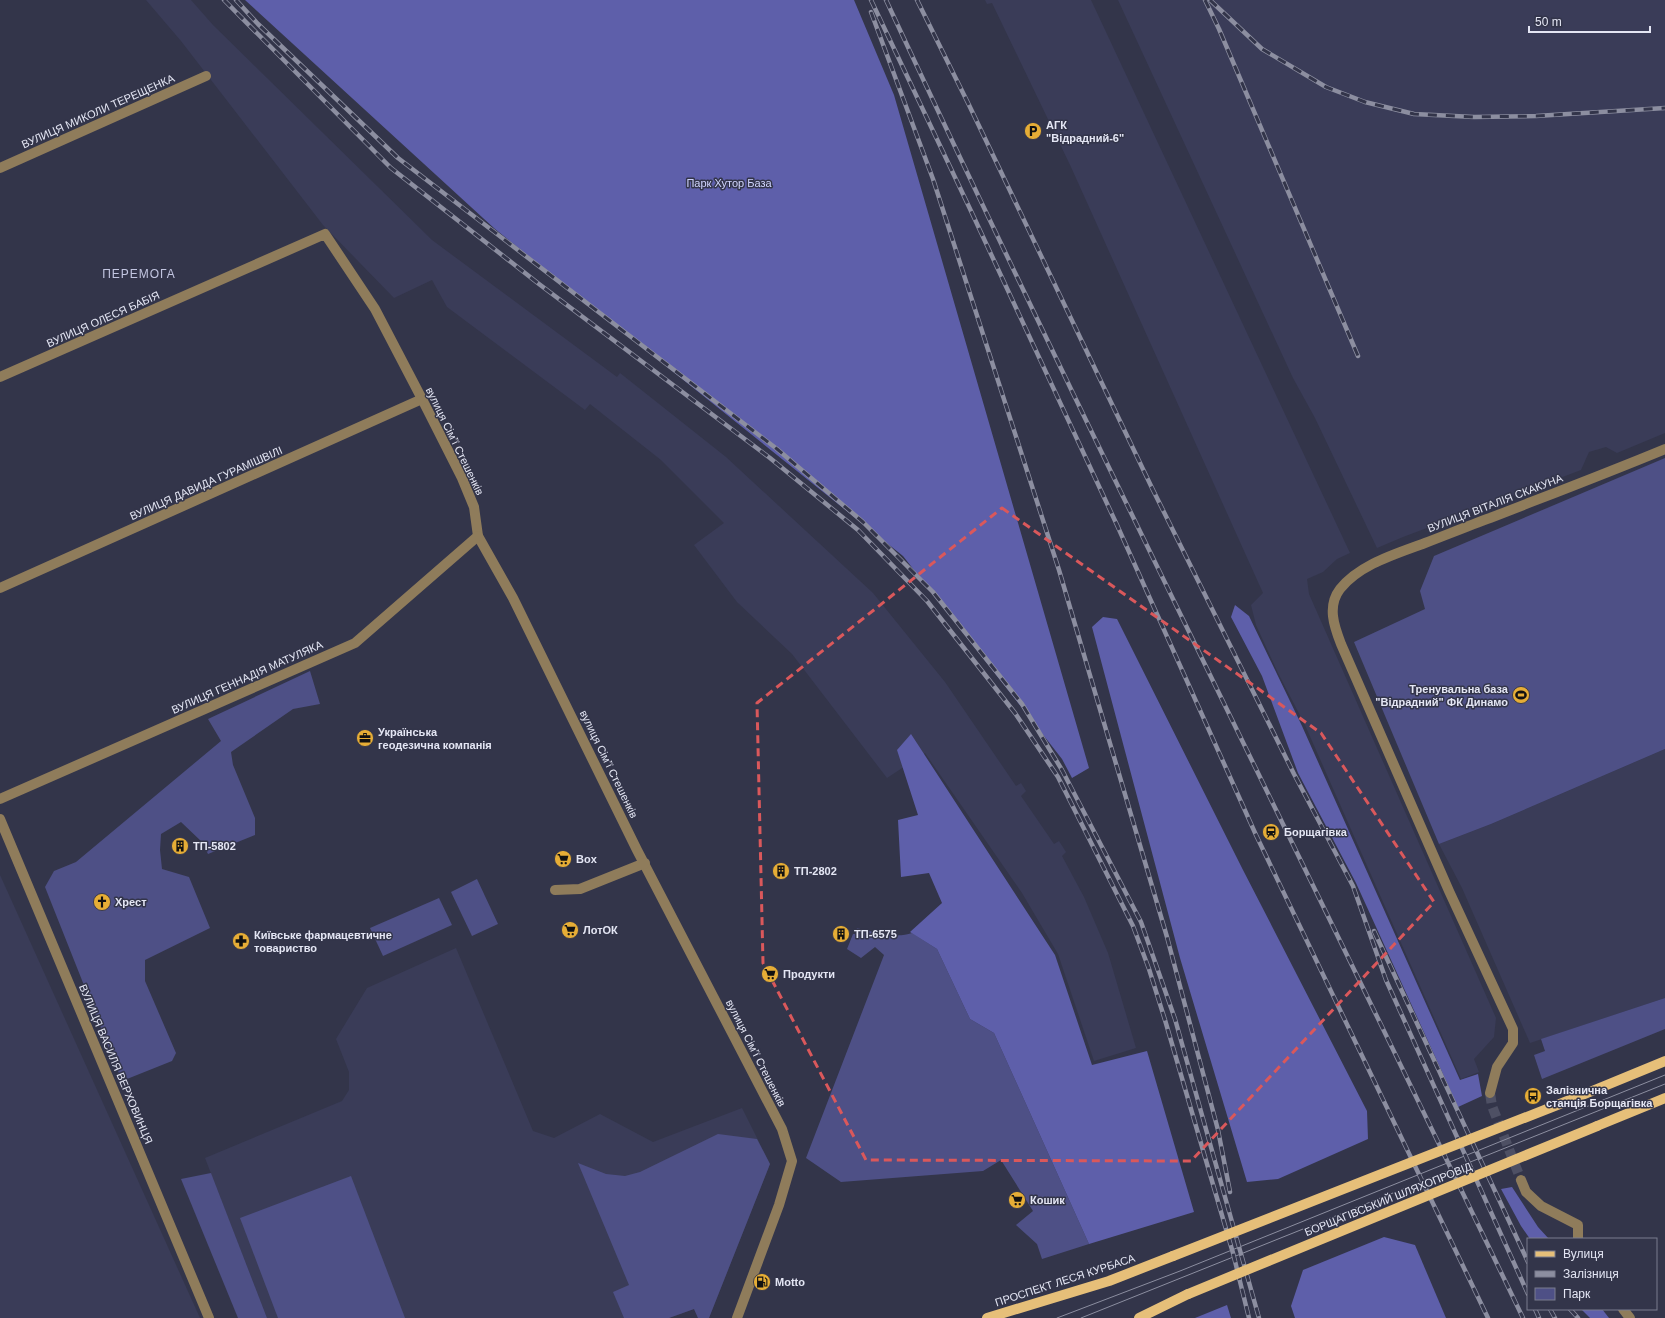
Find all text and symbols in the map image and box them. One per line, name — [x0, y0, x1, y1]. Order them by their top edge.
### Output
scale bar — [1529, 8, 1650, 34]
text: 50 m — [1535, 15, 1562, 29]
street label: ВУЛИЦЯ МИКОЛИ ТЕРЕЩЕНКА — [20, 72, 177, 150]
place label: АГК "Відрадний-6" — [1046, 119, 1124, 144]
parking icon: АГК "Відрадний-6" — [1023, 121, 1043, 141]
park label: Парк Хутор База — [686, 177, 772, 189]
district label: ПЕРЕМОГА — [102, 267, 176, 281]
street label: ВУЛИЦЯ ОЛЕСЯ БАБІЯ — [45, 289, 161, 349]
street label: вулиця Сімʼї Стешенків — [424, 385, 486, 497]
street label: ВУЛИЦЯ ДАВИДА ГУРАМІШВІЛІ — [128, 444, 284, 522]
street label: ВУЛИЦЯ ВІТАЛІЯ СКАКУНА — [1426, 471, 1565, 534]
street label: ВУЛИЦЯ ГЕННАДІЯ МАТУЛЯКА — [170, 638, 325, 716]
place label: Тренувальна база "Відрадний" ФК Динамо — [1375, 683, 1509, 708]
sports icon: Тренувальна база "Відрадний" ФК Динамо — [1511, 685, 1531, 705]
street label: вулиця Сімʼї Стешенків — [578, 708, 640, 820]
place label: Українська геодезична компанія — [378, 726, 492, 751]
office icon: Українська геодезична компанія — [355, 728, 375, 748]
station icon: Борщагівка — [1261, 822, 1281, 842]
place label: Борщагівка — [1284, 826, 1348, 838]
building icon: ТП-5802 — [170, 836, 190, 856]
place label: ТП-5802 — [193, 840, 236, 852]
supermarket icon: Box — [553, 849, 573, 869]
place label: Box — [576, 853, 598, 865]
building icon: ТП-2802 — [771, 861, 791, 881]
place label: ТП-2802 — [794, 865, 837, 877]
church icon: Хрест — [92, 892, 112, 912]
place label: Хрест — [115, 896, 147, 908]
supermarket icon: ЛотОК — [560, 920, 580, 940]
place label: ЛотОК — [583, 924, 618, 936]
building icon: ТП-6575 — [831, 924, 851, 944]
place label: ТП-6575 — [854, 928, 897, 940]
place label: Київське фармацевтичне товариство — [254, 929, 392, 954]
pharmacy icon: Київське фармацевтичне товариство — [231, 931, 251, 951]
supermarket icon: Продукти — [760, 964, 780, 984]
place label: Продукти — [783, 968, 835, 980]
street label: ВУЛИЦЯ ВАСИЛЯ ВЕРХОВИНЦЯ — [77, 982, 155, 1146]
street label: вулиця Сімʼї Стешенків — [724, 998, 788, 1109]
place label: Залізнична станція Борщагівка — [1546, 1084, 1653, 1109]
bus stop icon: Залізнична станція Борщагівка — [1523, 1086, 1543, 1106]
street label: БОРЩАГІВСЬКИЙ ШЛЯХОПРОВІД — [1303, 1160, 1474, 1238]
supermarket icon: Кошик — [1007, 1190, 1027, 1210]
place label: Кошик — [1030, 1194, 1065, 1206]
legend — [1527, 1238, 1657, 1310]
text: Вулиця — [1563, 1247, 1604, 1261]
street label: ПРОСПЕКТ ЛЕСЯ КУРБАСА — [994, 1251, 1137, 1308]
text: Залізниця — [1563, 1267, 1619, 1281]
fuel station icon: Motto — [752, 1272, 772, 1292]
place label: Motto — [775, 1276, 805, 1288]
text: Парк — [1563, 1287, 1591, 1301]

